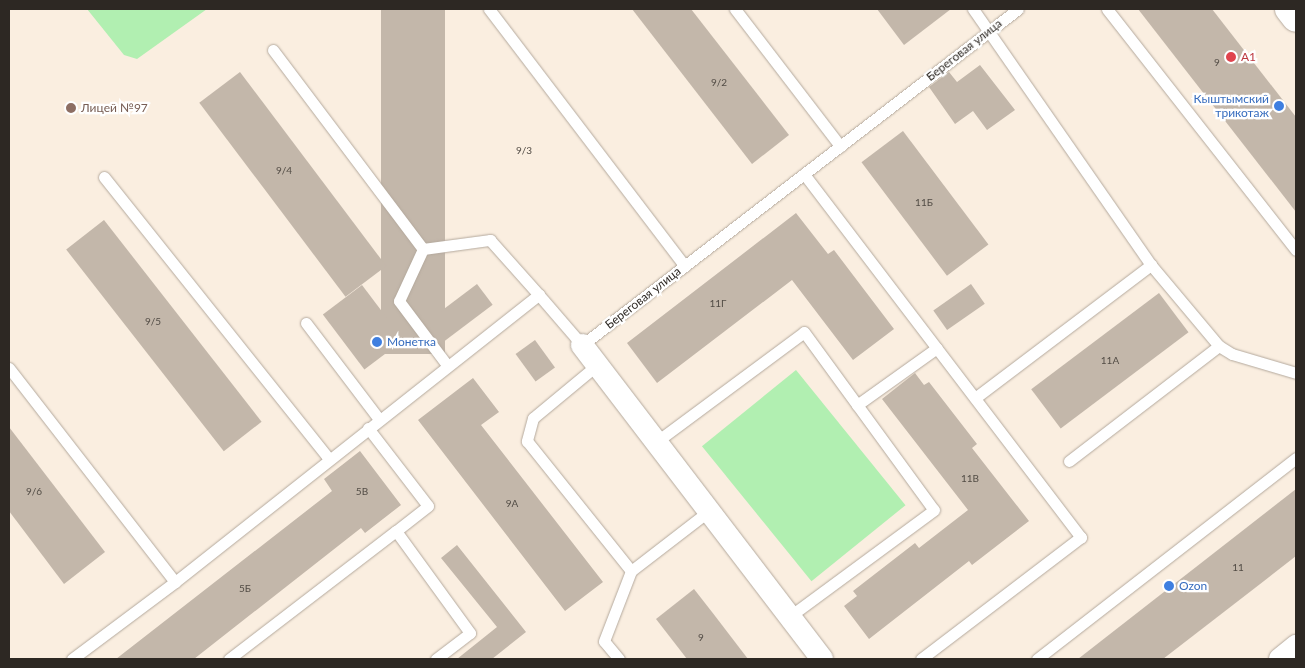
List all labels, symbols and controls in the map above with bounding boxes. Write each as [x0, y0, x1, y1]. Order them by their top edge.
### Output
street label: Береговая улица [923, 16, 1005, 84]
place label: А1 [1241, 50, 1256, 64]
marker: А1 [1225, 51, 1237, 63]
house number: 9 [1214, 57, 1220, 69]
house number: 9/2 [711, 77, 727, 89]
place label: Кыштымский трикотаж [1194, 92, 1269, 120]
marker: Кыштымский трикотаж [1273, 100, 1285, 112]
place label: Лицей №97 [81, 101, 148, 115]
marker: Лицей №97 [65, 102, 77, 114]
house number: 9/3 [516, 145, 532, 157]
house number: 9/4 [276, 165, 292, 177]
house number: 11Б [915, 197, 933, 209]
street label: Береговая улица [602, 264, 684, 332]
house number: 11Г [710, 298, 726, 310]
house number: 9/5 [145, 316, 161, 328]
place label: Монетка [387, 335, 436, 349]
marker: Монетка [371, 336, 383, 348]
house number: 11А [1101, 355, 1119, 367]
house number: 11В [961, 473, 979, 485]
house number: 9/6 [26, 486, 42, 498]
house number: 5В [356, 486, 368, 498]
house number: 9А [506, 498, 518, 510]
house number: 11 [1232, 562, 1244, 574]
place label: Ozon [1179, 579, 1207, 593]
marker: Ozon [1163, 580, 1175, 592]
house number: 5Б [239, 583, 251, 595]
house number: 9 [698, 632, 704, 644]

